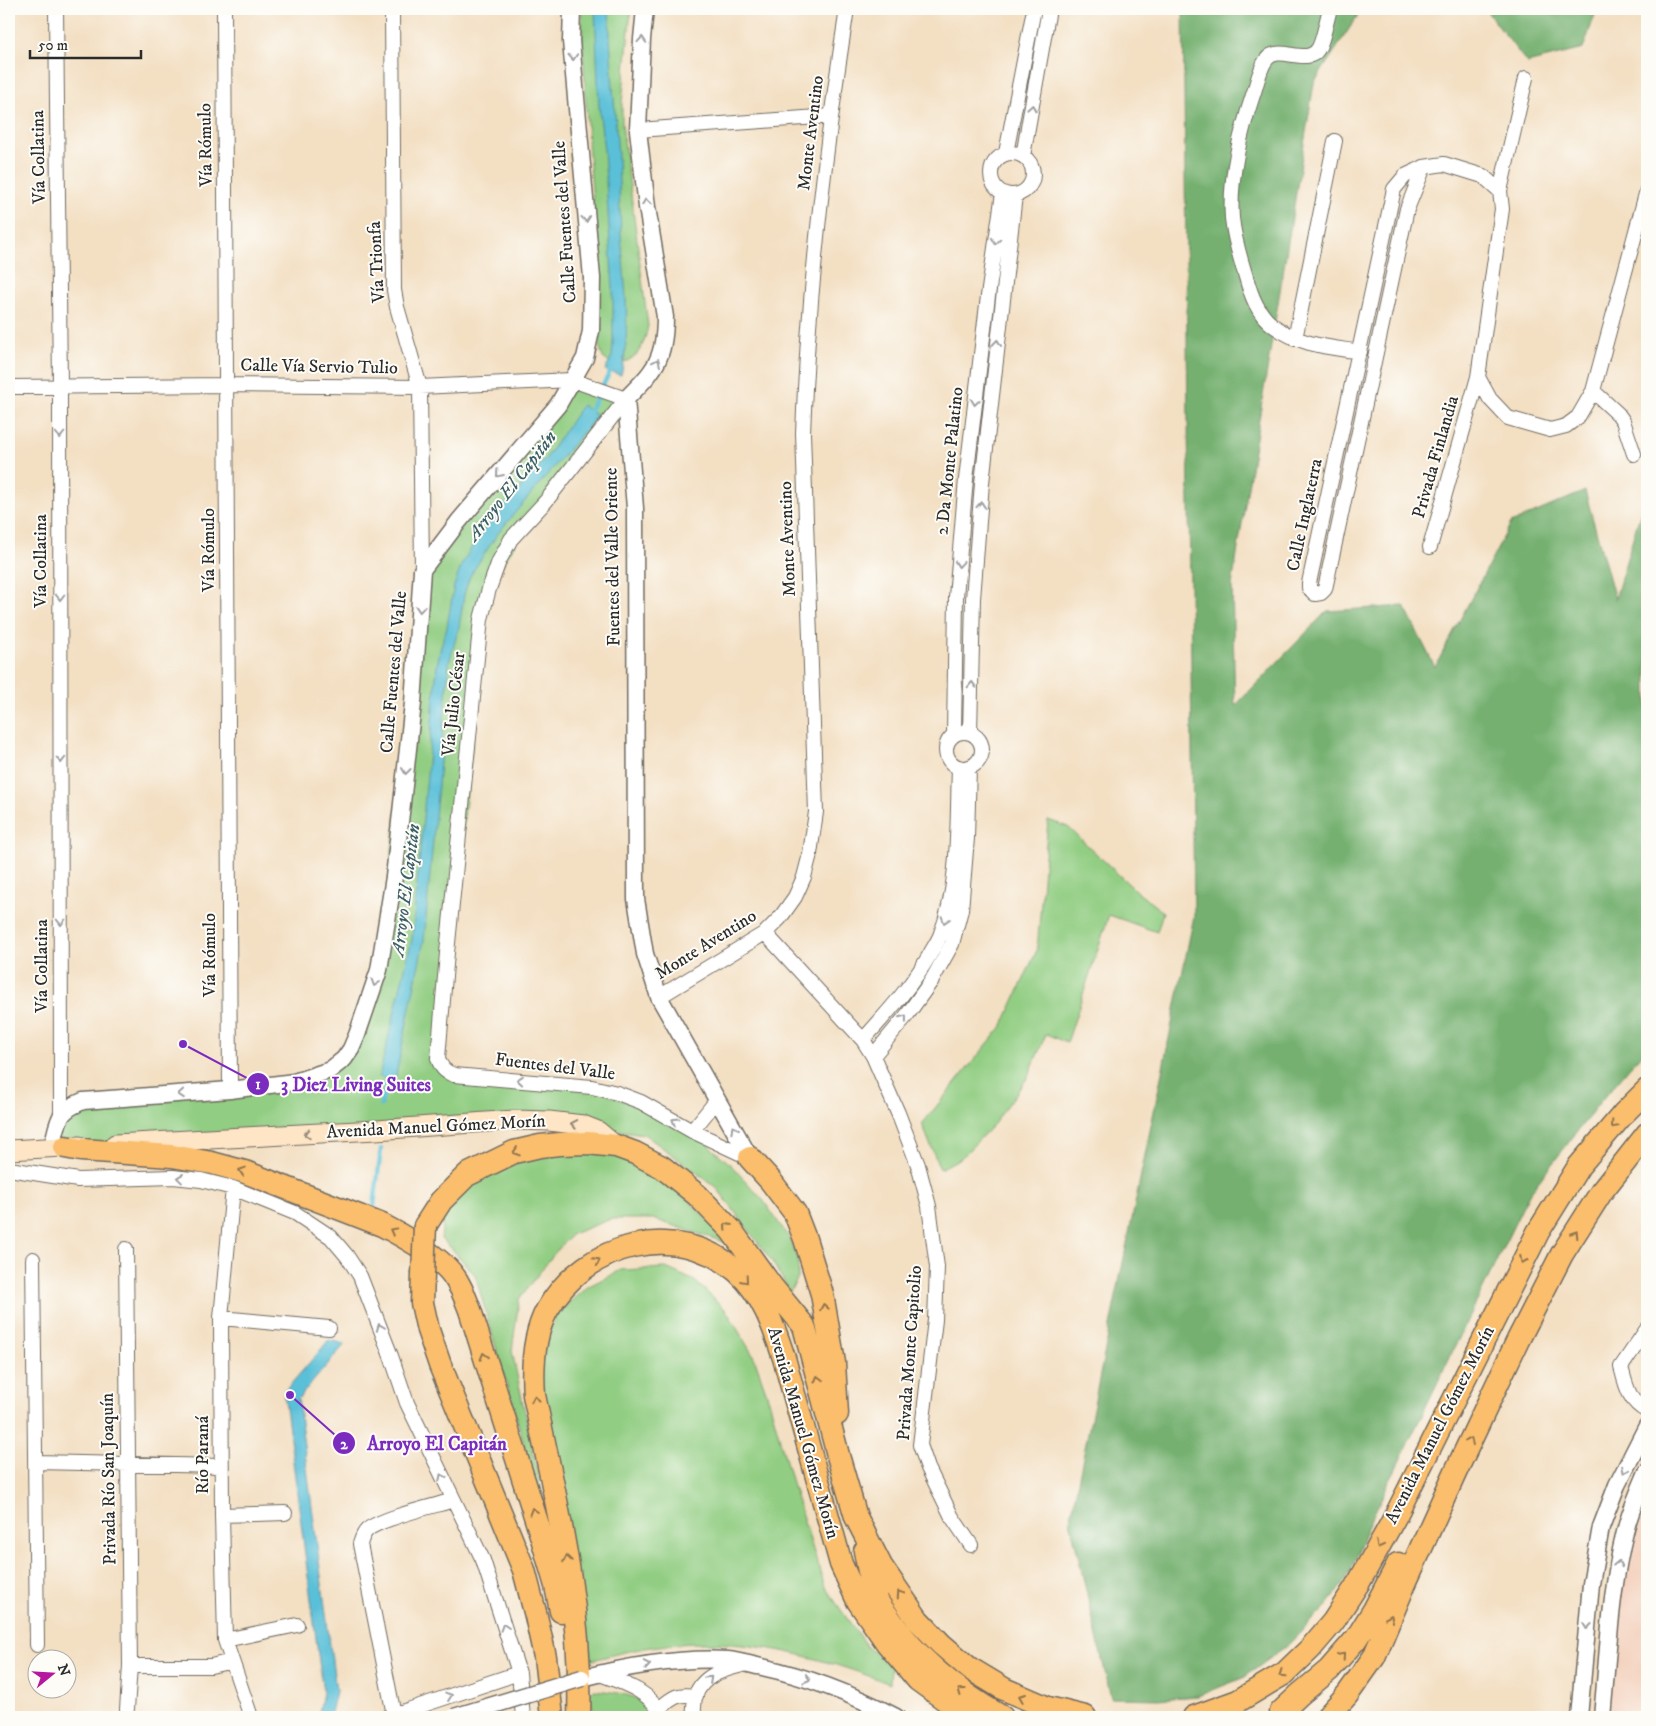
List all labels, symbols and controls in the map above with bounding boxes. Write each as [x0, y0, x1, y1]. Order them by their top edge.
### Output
scale bar [30, 28, 141, 60]
text: 50 m [38, 36, 68, 55]
one-way arrow [637, 36, 648, 44]
one-way arrow [567, 54, 578, 62]
street label: Monte Aventino [793, 74, 829, 192]
street label: Vía Rómulo [194, 103, 218, 188]
one-way arrow [1026, 103, 1036, 112]
street label: Vía Collatina [27, 110, 51, 205]
street label: Calle Fuentes del Valle [548, 140, 582, 304]
one-way arrow [641, 198, 652, 206]
one-way arrow [581, 216, 592, 224]
street label: Vía Trionfa [364, 220, 390, 304]
one-way arrow [991, 237, 1002, 245]
one-way arrow [991, 339, 1002, 347]
street label: Calle Vía Servio Tulio [240, 355, 398, 379]
one-way arrow [651, 358, 662, 367]
street label: 2 Da Monte Palatino [931, 386, 969, 536]
street label: Privada Finlandia [1408, 393, 1464, 521]
one-way arrow [970, 398, 981, 406]
water label: Arroyo El Capitán [461, 426, 563, 548]
one-way arrow [55, 431, 65, 439]
street label: Calle Inglaterra [1282, 456, 1328, 573]
street label: Fuentes del Valle Oriente [600, 467, 626, 647]
one-way arrow [496, 468, 505, 477]
street label: Monte Aventino [775, 481, 801, 597]
one-way arrow [975, 501, 986, 509]
street label: Vía Rómulo [198, 508, 220, 593]
street label: Vía Collatina [30, 514, 52, 609]
one-way arrow [954, 560, 965, 568]
street label: Calle Fuentes del Valle [376, 590, 412, 754]
one-way arrow [55, 594, 65, 601]
one-way arrow [414, 605, 425, 613]
street label: Vía Julio César [437, 650, 470, 758]
one-way arrow [967, 680, 977, 688]
one-way arrow [56, 756, 66, 764]
one-way arrow [401, 767, 412, 775]
water label: Arroyo El Capitán [386, 822, 427, 959]
street label: Monte Aventino [651, 905, 761, 985]
street label: Vía Rómulo [199, 913, 221, 998]
one-way arrow [941, 915, 951, 923]
one-way arrow [56, 918, 66, 926]
street label: Vía Collatina [31, 919, 53, 1014]
one-way arrow [371, 979, 381, 987]
one-way arrow [898, 1015, 907, 1024]
street label: Fuentes del Valle [494, 1049, 616, 1085]
callout: 3 Diez Living Suites [246, 1067, 441, 1101]
text: 3 Diez Living Suites [281, 1074, 432, 1097]
text: 1 [255, 1075, 261, 1094]
one-way arrow [516, 1075, 524, 1086]
one-way arrow [177, 1088, 185, 1099]
street label: Avenida Manuel Gómez Morín [326, 1110, 547, 1144]
one-way arrow [672, 1117, 681, 1127]
one-way arrow [569, 1119, 578, 1129]
one-way arrow [1610, 1120, 1619, 1129]
one-way arrow [730, 1126, 740, 1135]
one-way arrow [303, 1128, 311, 1139]
one-way arrow [512, 1147, 520, 1157]
one-way arrow [238, 1167, 247, 1177]
one-way arrow [176, 1173, 184, 1184]
one-way arrow [724, 1223, 733, 1232]
one-way arrow [389, 1227, 398, 1237]
one-way arrow [1569, 1230, 1578, 1239]
one-way arrow [1519, 1254, 1529, 1263]
one-way arrow [592, 1257, 601, 1267]
street label: Privada Monte Capitolio [893, 1264, 927, 1441]
one-way arrow [739, 1275, 748, 1284]
one-way arrow [820, 1302, 830, 1311]
street label: Avenida Manuel Gómez Morín [1380, 1322, 1500, 1528]
one-way arrow [375, 1323, 386, 1332]
street label: Avenida Manuel Gómez Morín [762, 1325, 844, 1542]
one-way arrow [480, 1353, 490, 1361]
one-way arrow [813, 1375, 823, 1383]
street label: Privada Río San Joaquín [96, 1392, 122, 1565]
one-way arrow [531, 1395, 541, 1404]
street label: Río Paraná [192, 1415, 214, 1494]
callout: Arroyo El Capitán [332, 1426, 517, 1460]
text: Arroyo El Capitán [366, 1433, 508, 1456]
text: 2 [340, 1435, 348, 1454]
one-way arrow [1464, 1437, 1475, 1446]
one-way arrow [1621, 1465, 1631, 1474]
one-way arrow [438, 1473, 449, 1482]
one-way arrow [529, 1508, 539, 1516]
one-way arrow [1375, 1540, 1385, 1549]
one-way arrow [562, 1554, 573, 1562]
one-way arrow [1613, 1560, 1623, 1569]
one-way arrow [897, 1590, 906, 1600]
one-way arrow [1384, 1614, 1394, 1623]
one-way arrow [500, 1623, 510, 1631]
one-way arrow [1582, 1623, 1593, 1631]
north arrow [28, 1648, 78, 1698]
one-way arrow [1336, 1652, 1345, 1661]
one-way arrow [642, 1661, 651, 1671]
text: N [53, 1662, 74, 1679]
one-way arrow [1278, 1668, 1288, 1677]
one-way arrow [802, 1674, 810, 1684]
one-way arrow [703, 1676, 712, 1685]
one-way arrow [957, 1688, 967, 1697]
one-way arrow [445, 1692, 453, 1702]
one-way arrow [1018, 1693, 1027, 1703]

